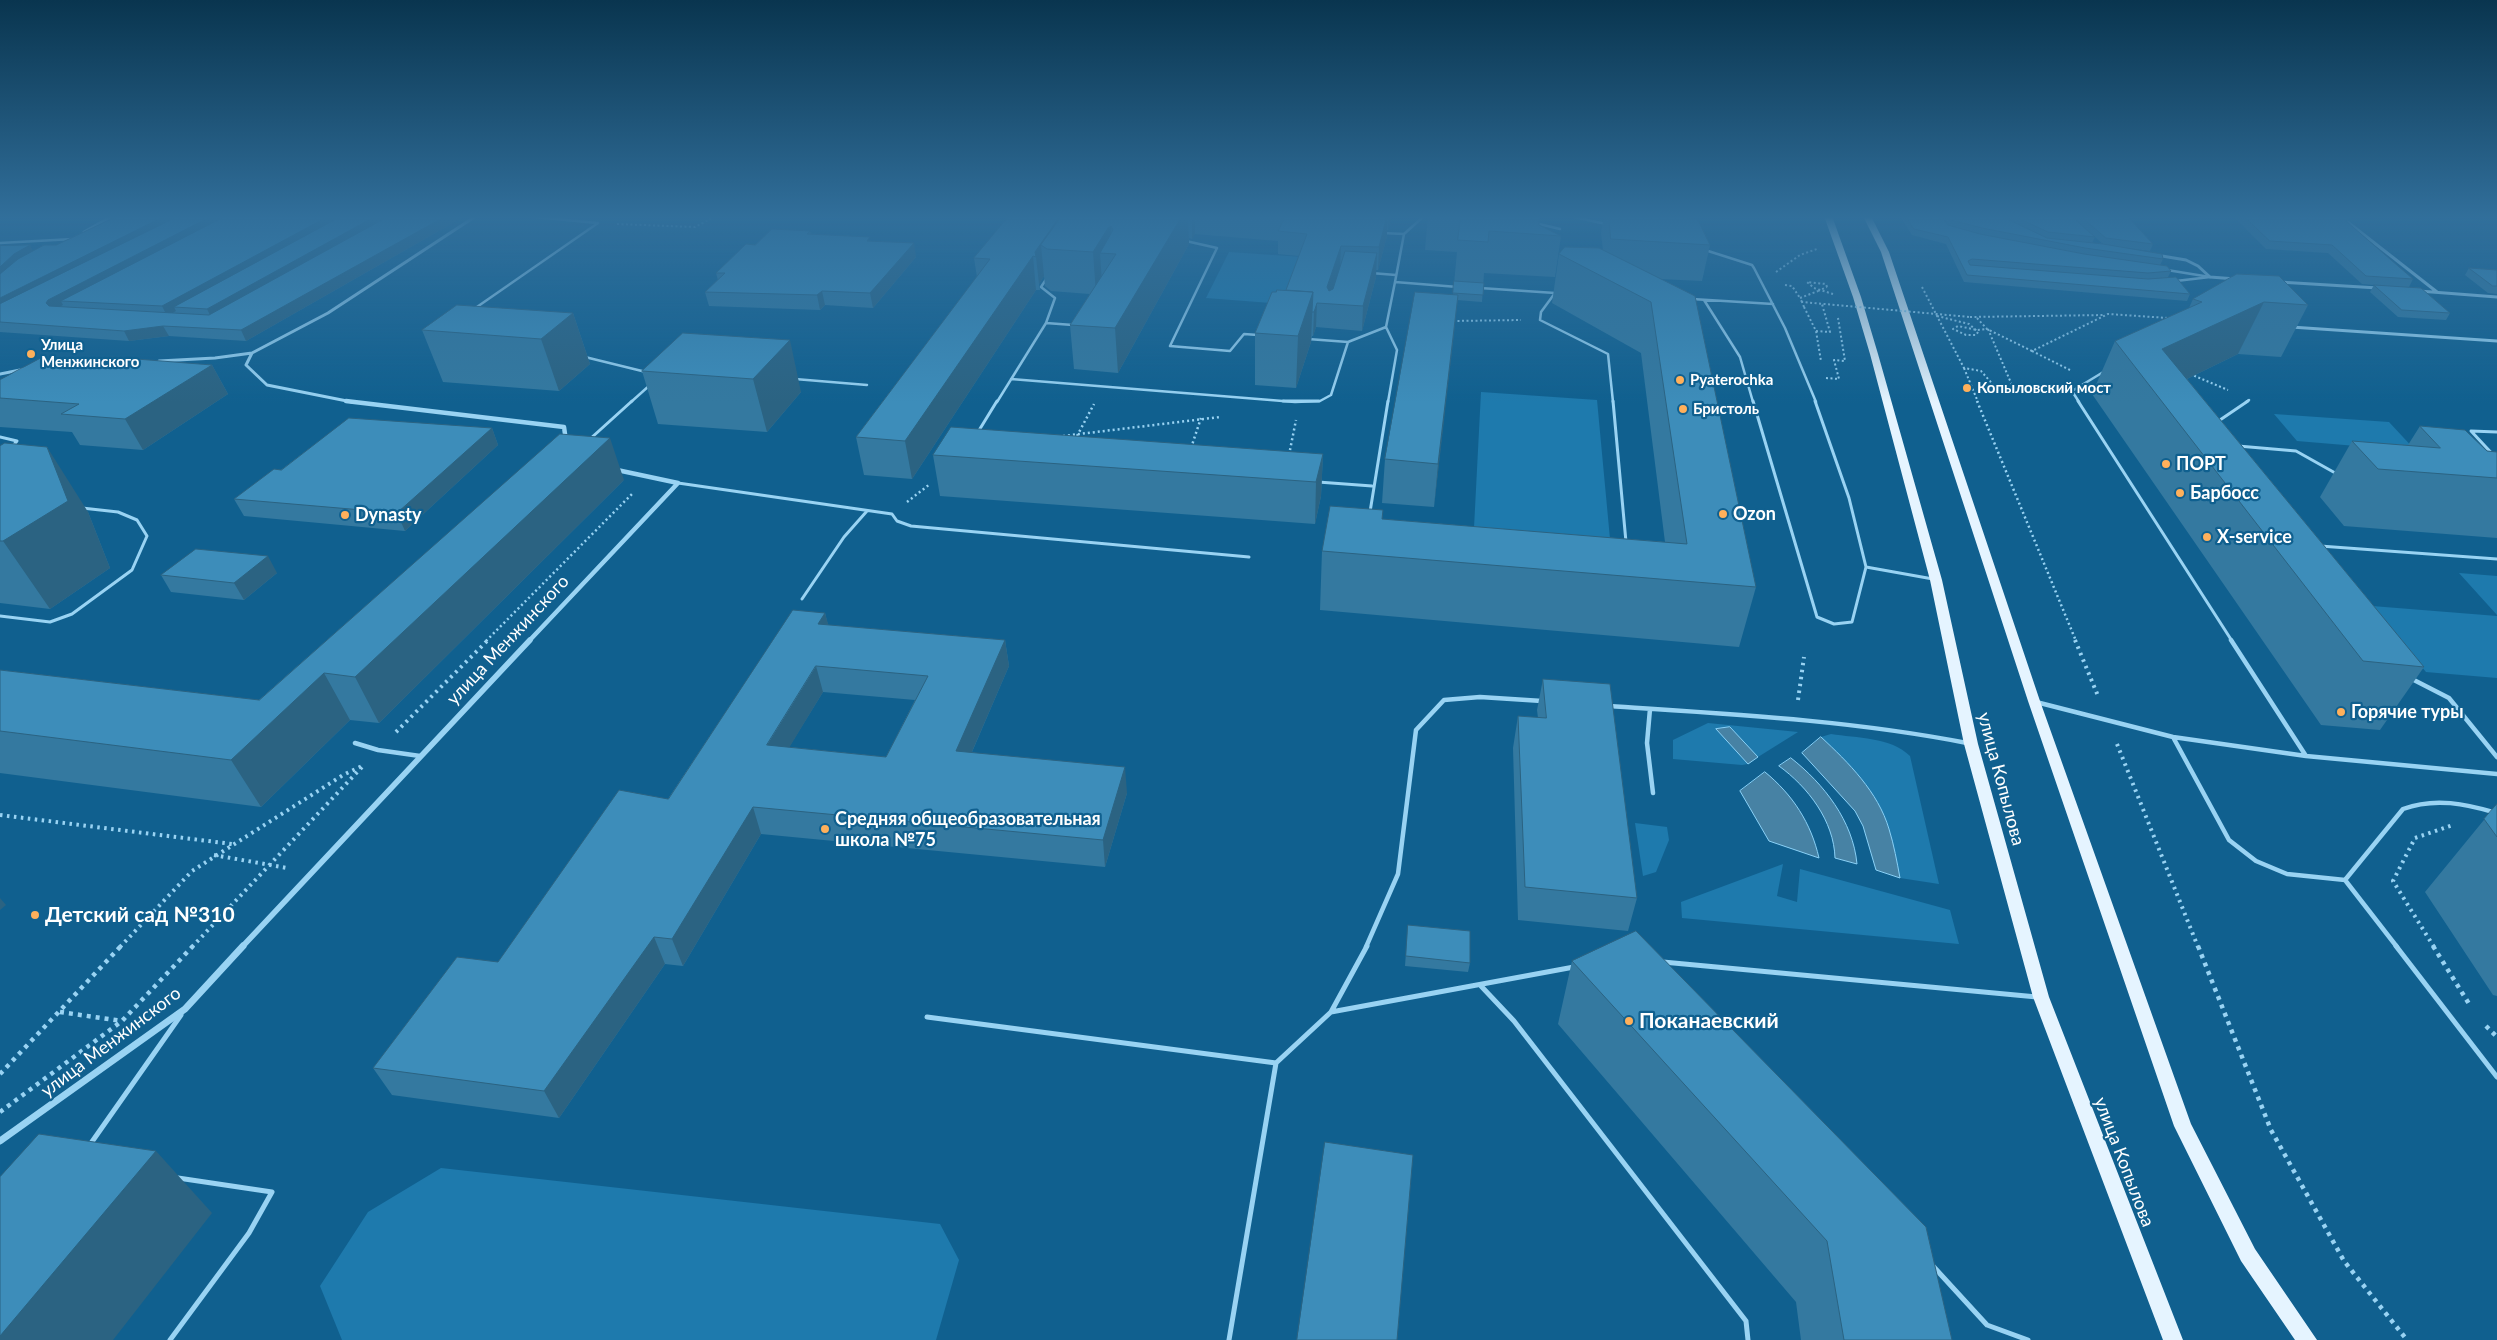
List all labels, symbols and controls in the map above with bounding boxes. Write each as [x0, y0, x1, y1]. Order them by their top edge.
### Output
place label: Улица Менжинского [41, 336, 139, 371]
marker: Улица Менжинского [25, 348, 37, 360]
place label: Pyaterochka [1690, 371, 1773, 389]
marker: Pyaterochka [1674, 374, 1686, 386]
place label: Копыловский мост [1977, 379, 2111, 397]
marker: Копыловский мост [1961, 382, 1973, 394]
place label: Бристоль [1693, 400, 1759, 418]
marker: Бристоль [1677, 403, 1689, 415]
place label: ПОРТ [2176, 453, 2226, 475]
marker: ПОРТ [2160, 458, 2172, 470]
place label: Барбосс [2190, 482, 2259, 504]
marker: Барбосс [2174, 487, 2186, 499]
place label: Ozon [1733, 503, 1776, 525]
place label: Dynasty [355, 504, 421, 526]
marker: Ozon [1717, 508, 1729, 520]
marker: Dynasty [339, 509, 351, 521]
place label: X-service [2217, 526, 2292, 548]
marker: X-service [2201, 531, 2213, 543]
street label: улица Менжинского [442, 571, 574, 709]
place label: Горячие туры [2351, 701, 2464, 723]
marker: Горячие туры [2335, 706, 2347, 718]
street label: улица Копылова [1973, 710, 2029, 848]
place label: Средняя общеобразовательная школа №75 [835, 808, 1101, 851]
marker: Средняя общеобразовательная школа №75 [819, 823, 831, 835]
place label: Детский сад №310 [45, 902, 235, 928]
marker: Детский сад №310 [29, 909, 41, 921]
street label: улица Менжинского [37, 982, 185, 1102]
place label: Поканаевский [1639, 1008, 1779, 1034]
marker: Поканаевский [1623, 1015, 1635, 1027]
street label: улица Копылова [2089, 1094, 2159, 1230]

